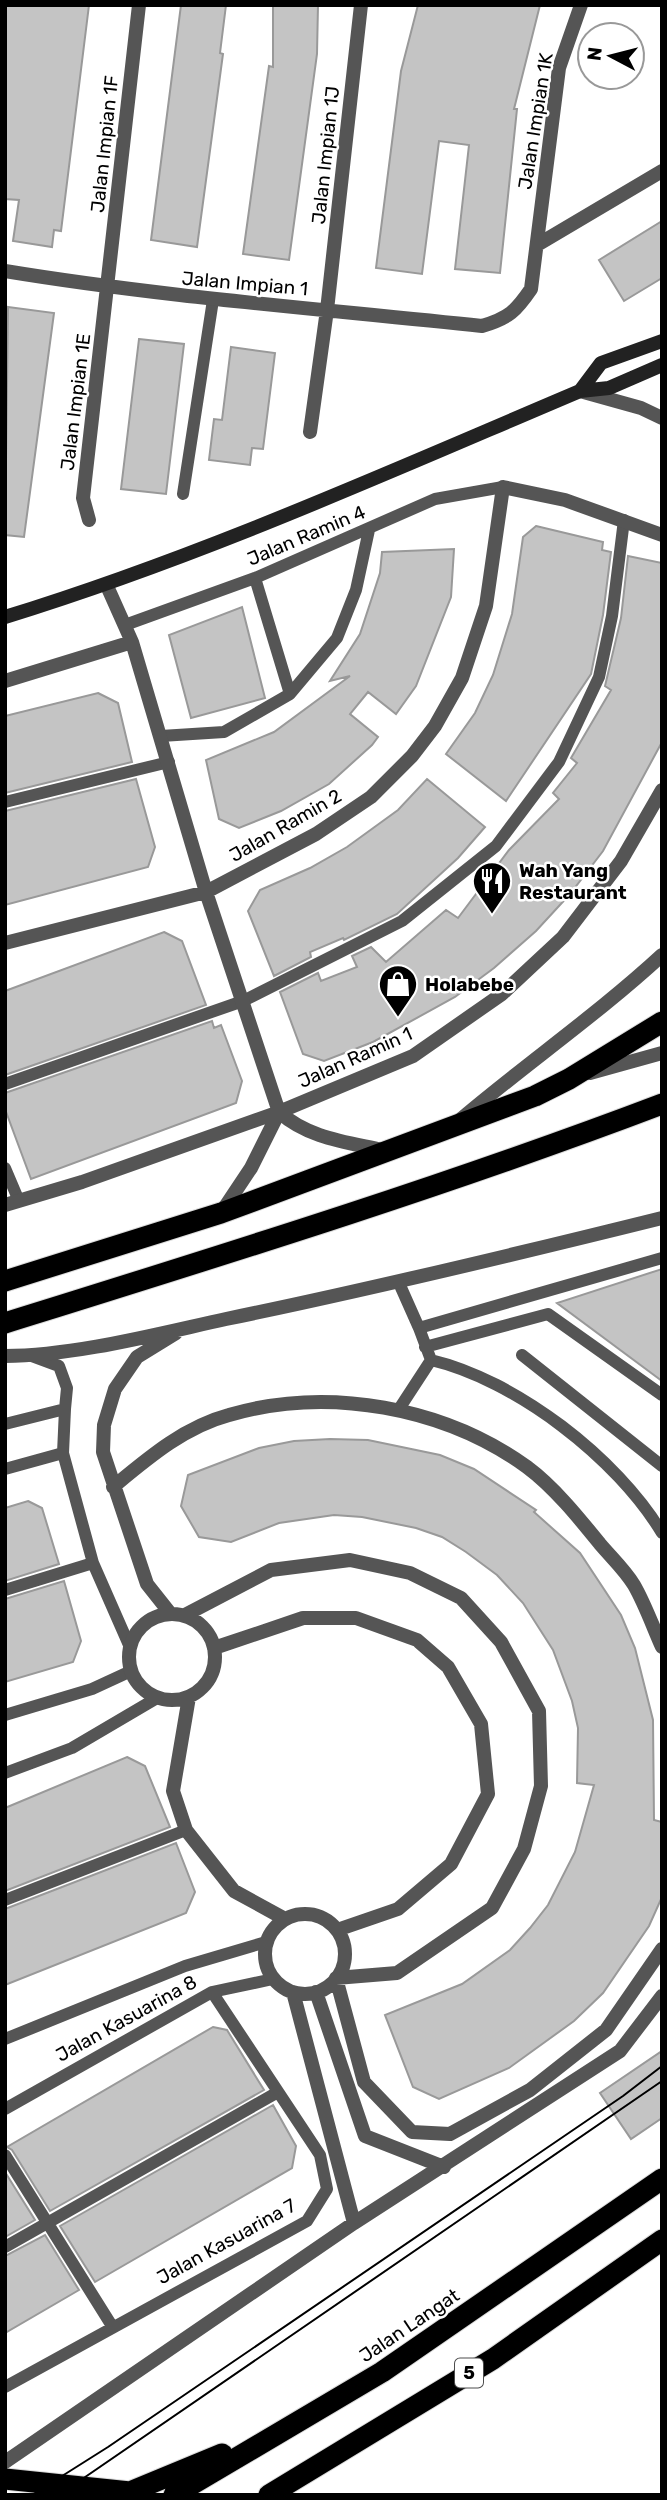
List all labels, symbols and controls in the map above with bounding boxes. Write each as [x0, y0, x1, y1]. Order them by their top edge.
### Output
north arrow [576, 21, 646, 91]
text: N [582, 46, 607, 62]
street label: Jalan Impian 1K [513, 51, 558, 191]
street label: Jalan Impian 1F [86, 74, 123, 214]
street label: Jalan Impian 1J [307, 85, 344, 225]
street label: Jalan Impian 1 [181, 267, 309, 300]
street label: Jalan Impian 1E [56, 332, 95, 472]
street label: Jalan Ramin 4 [244, 500, 369, 571]
street label: Jalan Ramin 2 [225, 784, 345, 867]
place label: Wah Yang Restaurant [519, 859, 627, 904]
restaurant icon: Wah Yang Restaurant [471, 860, 513, 915]
shop icon: Holabebe [377, 963, 419, 1018]
place label: Holabebe [425, 973, 514, 996]
street label: Jalan Ramin 1 [295, 1022, 416, 1093]
street label: Jalan Kasuarina 8 [52, 1970, 201, 2067]
street label: Jalan Kasuarina 7 [153, 2194, 300, 2289]
street label: Jalan Langat [355, 2283, 464, 2367]
road number: 5 [455, 2358, 483, 2388]

